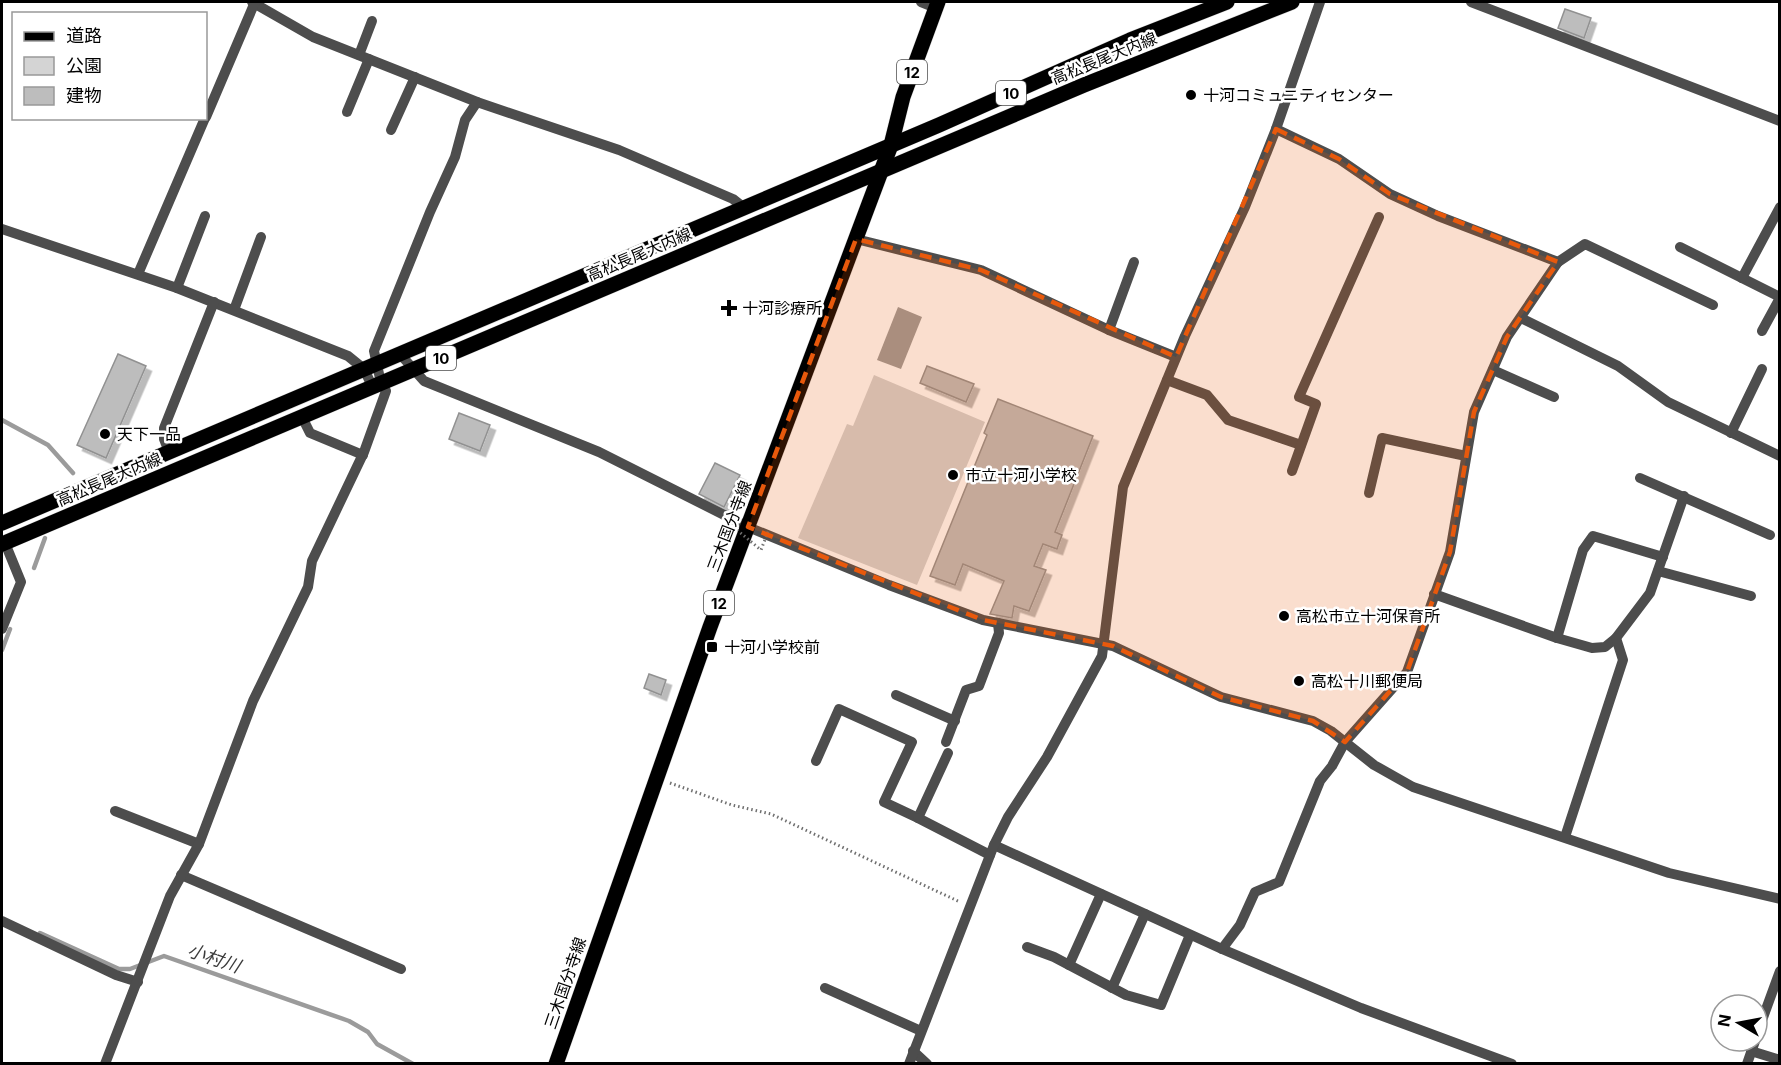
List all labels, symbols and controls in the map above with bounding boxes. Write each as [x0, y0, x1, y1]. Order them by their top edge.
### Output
legend [12, 12, 207, 120]
text: 道路 [66, 25, 102, 46]
street label: 高松長尾大内線 [1048, 28, 1160, 88]
text: 公園 [66, 55, 102, 76]
road number: 12 [897, 60, 927, 84]
road number: 10 [996, 81, 1026, 105]
text: 建物 [66, 85, 102, 106]
place label: 十河コミュニティセンター [1203, 85, 1394, 105]
marker: 十河コミュニティセンター [1184, 88, 1198, 102]
street label: 高松長尾大内線 [584, 223, 694, 285]
place label: 十河診療所 [742, 298, 822, 318]
marker: 十河診療所 [720, 299, 738, 317]
road number: 10 [426, 346, 456, 370]
place label: 天下一品 [117, 424, 181, 444]
marker: 天下一品 [98, 427, 112, 441]
street label: 高松長尾大内線 [54, 448, 164, 510]
place label: 市立十河小学校 [965, 465, 1077, 485]
marker: 市立十河小学校 [946, 468, 960, 482]
street label: 三木国分寺線 [702, 478, 756, 574]
road number: 12 [704, 591, 734, 615]
place label: 高松市立十河保育所 [1296, 606, 1440, 626]
marker: 高松市立十河保育所 [1277, 609, 1291, 623]
place label: 十河小学校前 [724, 637, 820, 657]
marker: 十河小学校前 [705, 640, 719, 654]
place label: 高松十川郵便局 [1311, 671, 1423, 691]
marker: 高松十川郵便局 [1292, 674, 1306, 688]
street label: 三木国分寺線 [540, 934, 590, 1032]
water label: 小村川 [185, 939, 245, 977]
north arrow [1709, 993, 1769, 1053]
text: N [1713, 1013, 1735, 1028]

